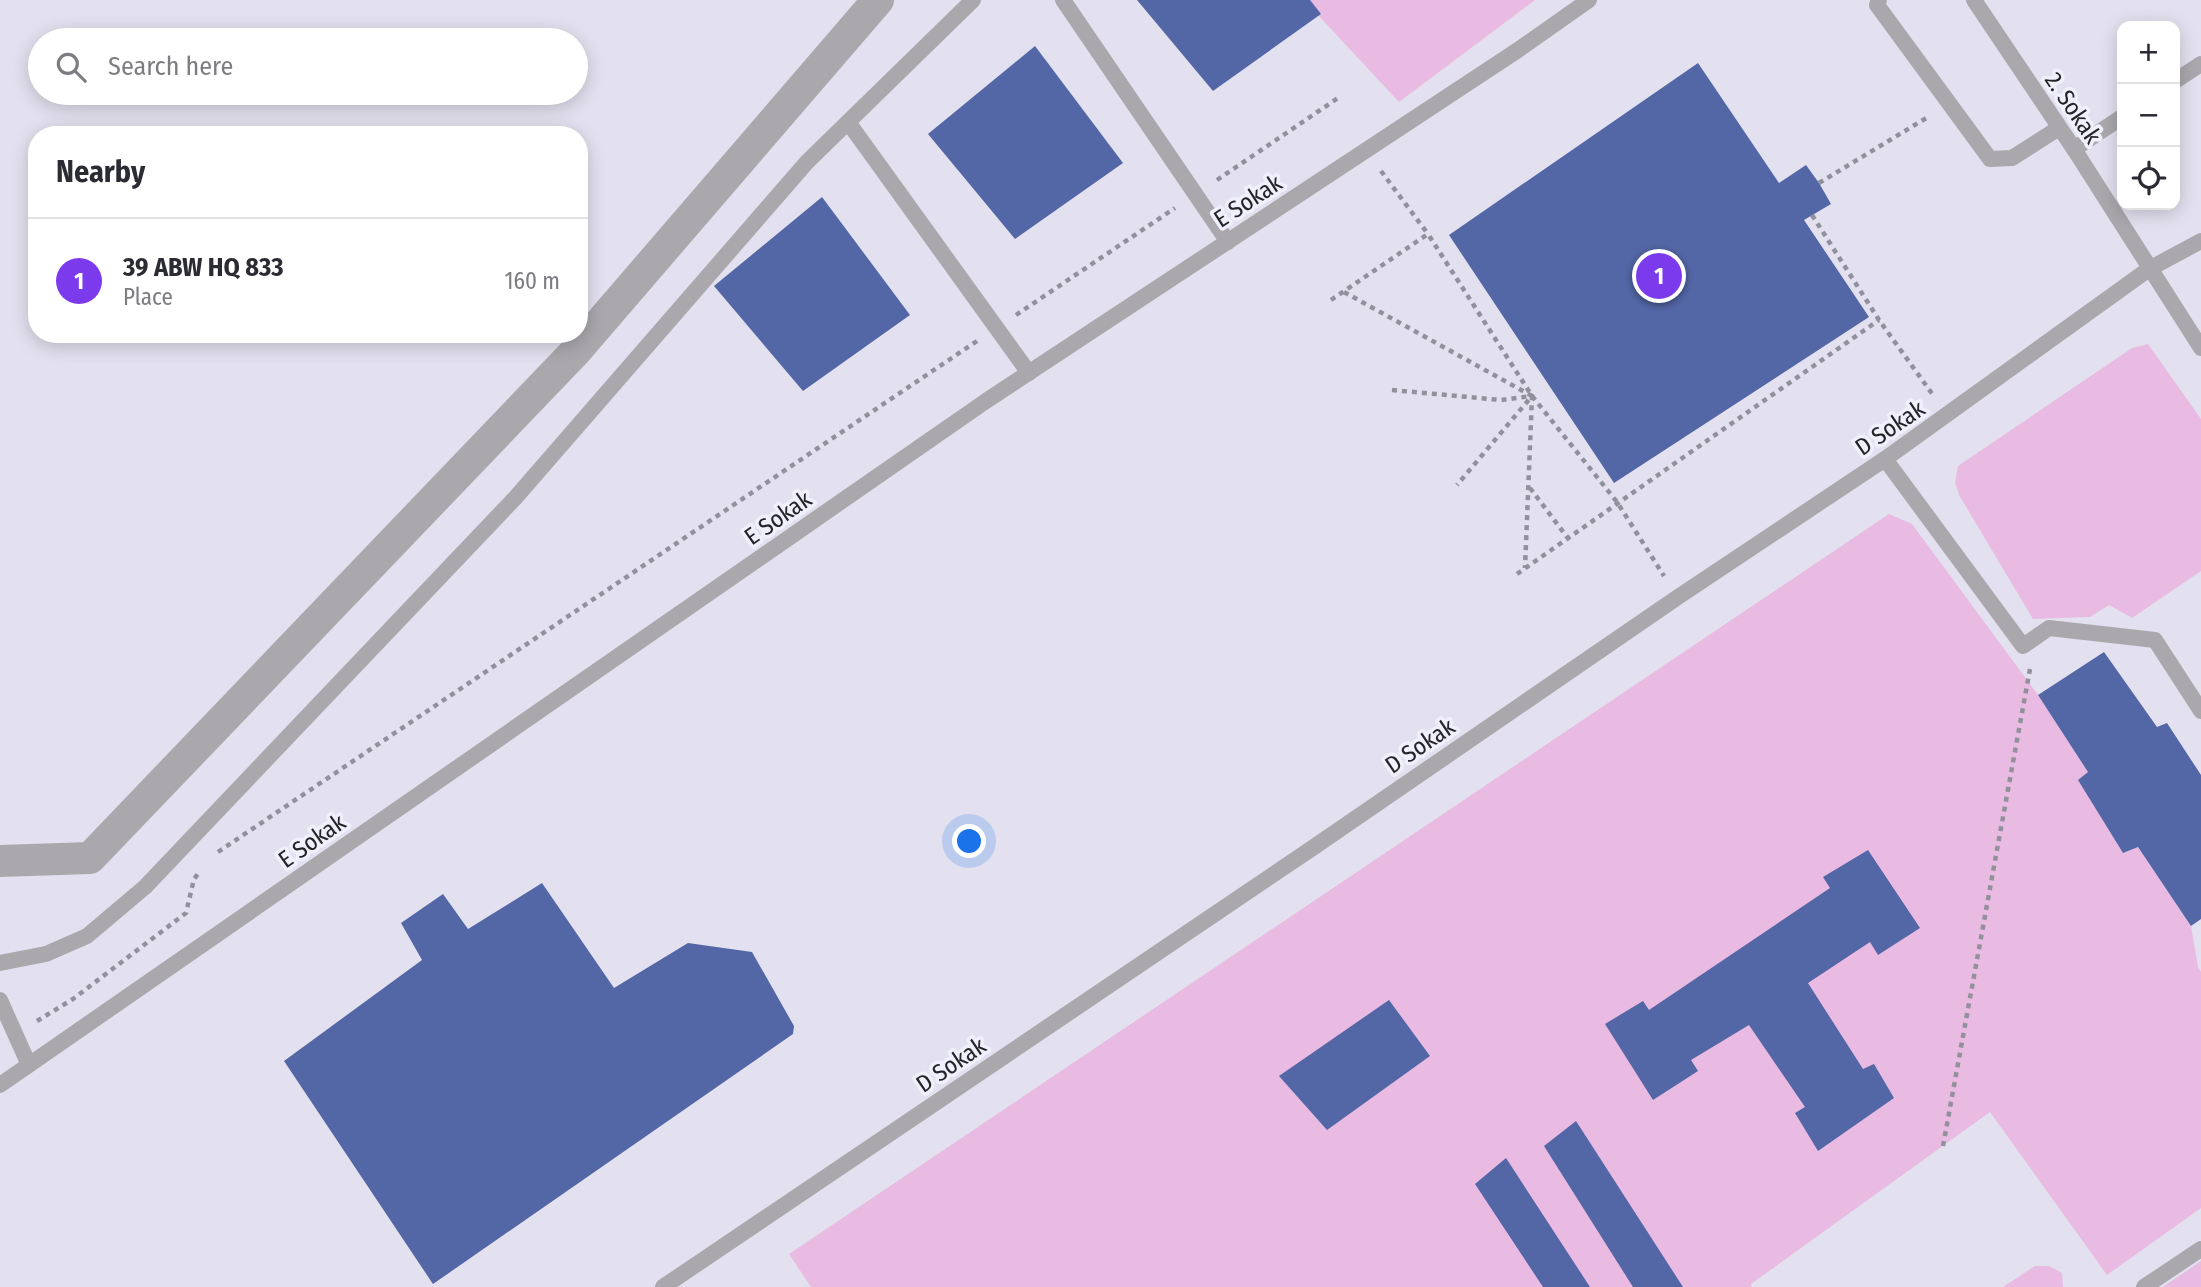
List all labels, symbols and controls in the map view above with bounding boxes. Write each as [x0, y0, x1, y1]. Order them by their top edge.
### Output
map controls [2117, 21, 2180, 210]
button: + [2117, 21, 2180, 84]
search box [28, 28, 588, 105]
icon: search [52, 48, 90, 86]
text: Search here [108, 51, 233, 82]
street label: 2. Sokak [2039, 67, 2107, 150]
button: − [2117, 84, 2180, 147]
button: locate [2117, 147, 2180, 210]
text: Nearby [56, 154, 145, 190]
street label: E Sokak [1209, 168, 1288, 233]
pin: 1 [1636, 250, 1682, 302]
text: 39 ABW HQ 833 [123, 252, 284, 283]
text: 1 [74, 267, 84, 295]
text: 160 m [505, 267, 560, 295]
text: Place [123, 283, 173, 311]
street label: D Sokak [1850, 394, 1931, 461]
street label: E Sokak [739, 485, 817, 551]
street label: D Sokak [1380, 712, 1461, 779]
street label: E Sokak [273, 808, 351, 874]
your location [952, 824, 986, 858]
street label: D Sokak [911, 1031, 992, 1098]

